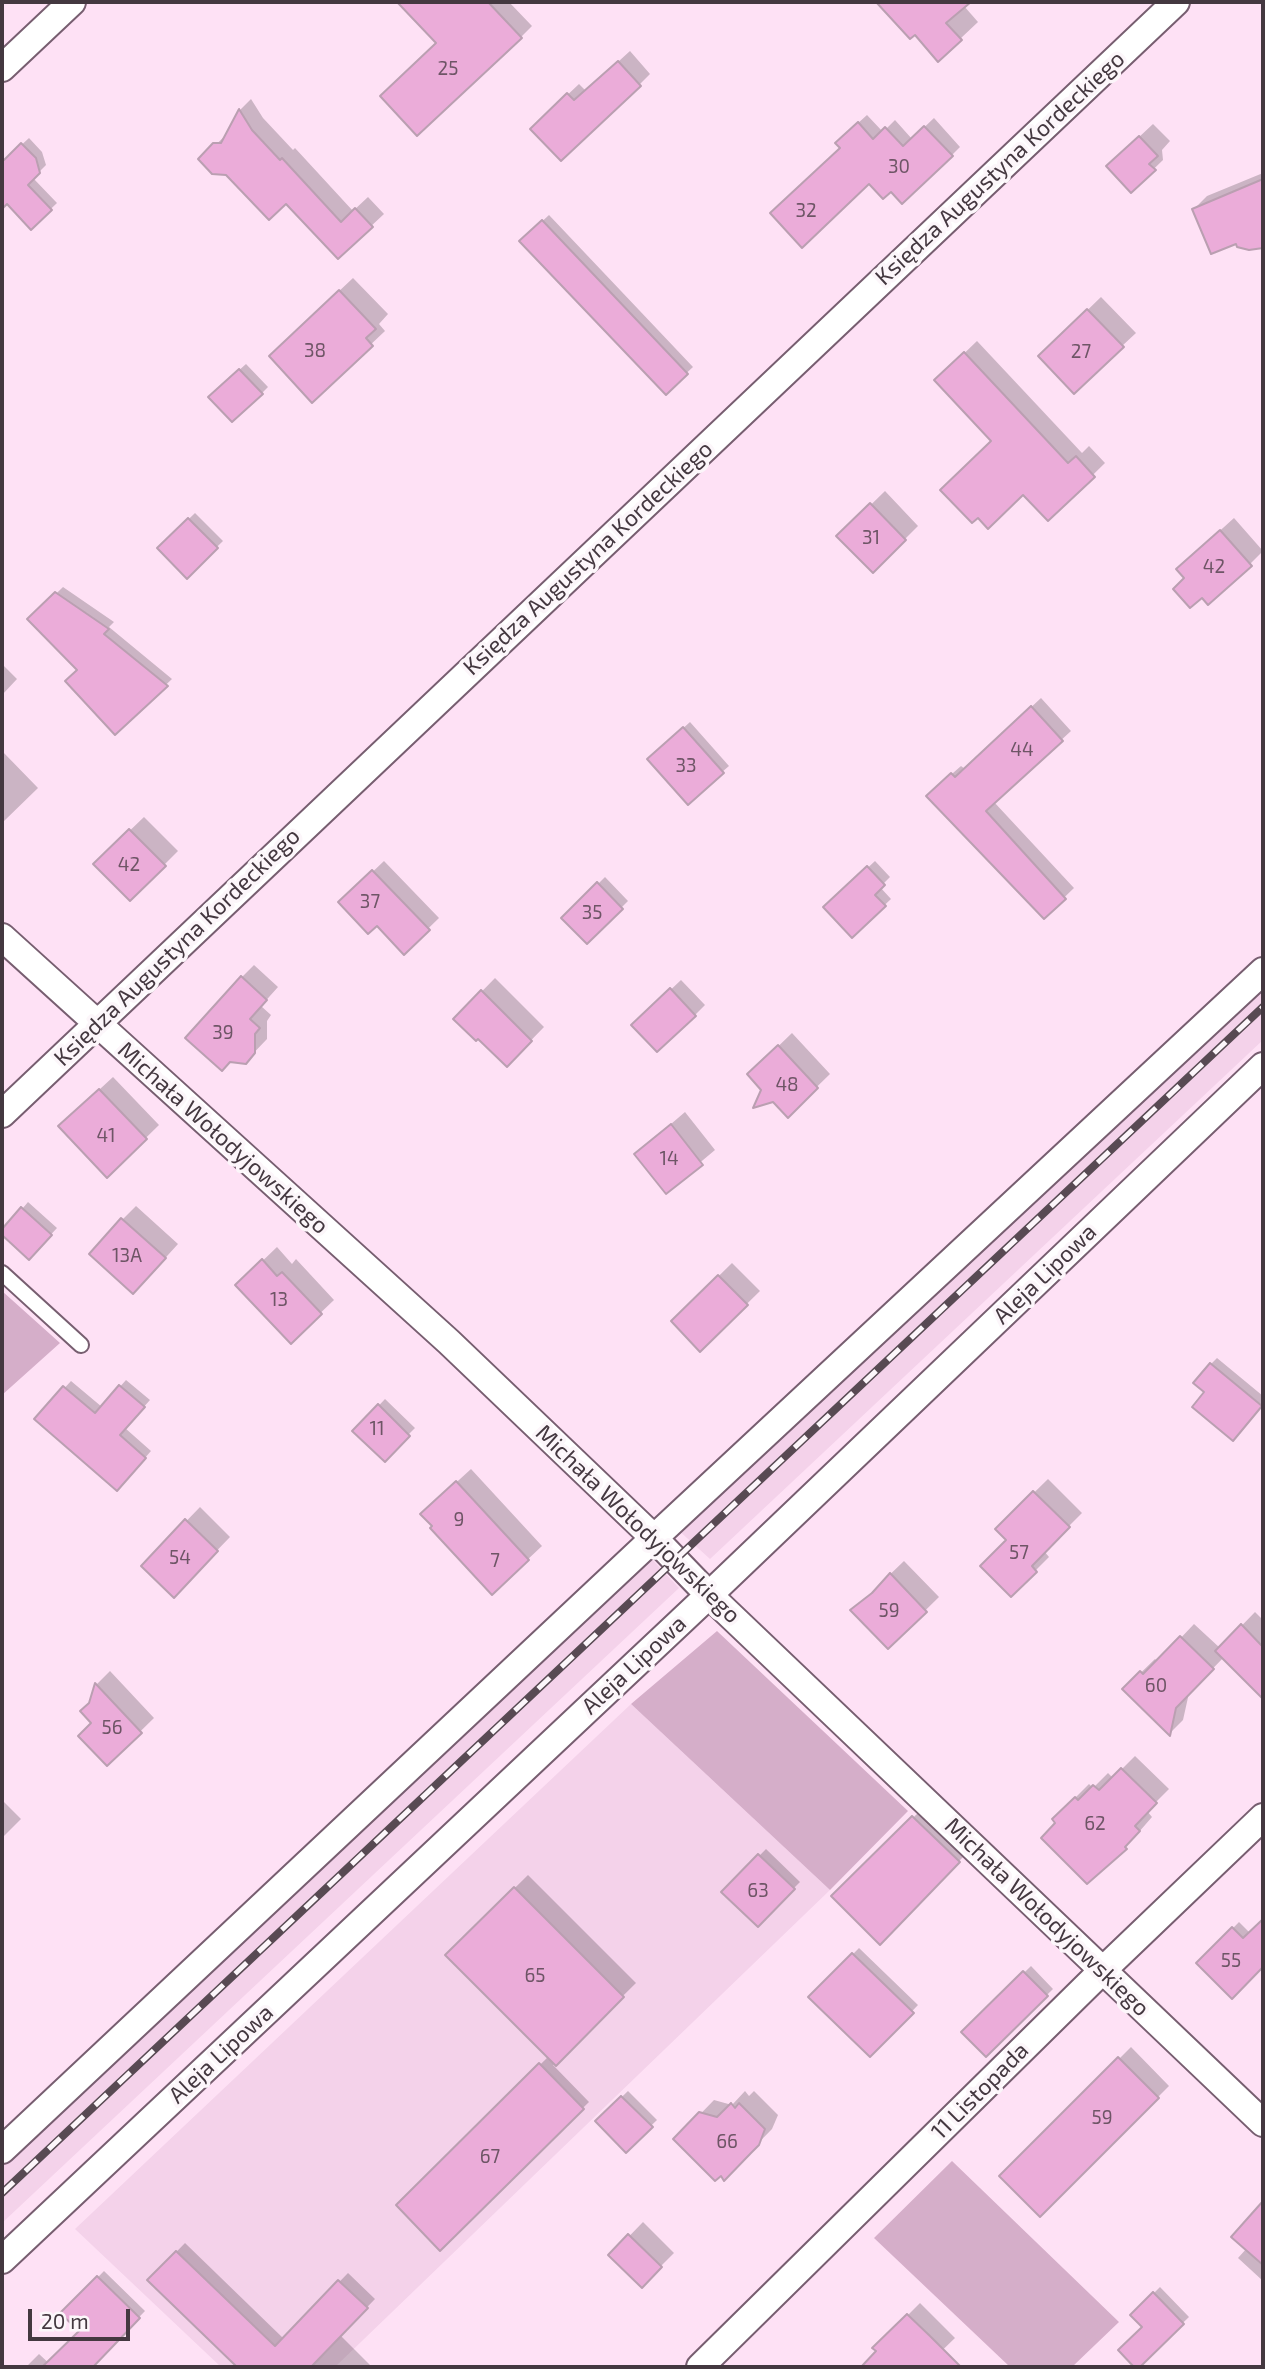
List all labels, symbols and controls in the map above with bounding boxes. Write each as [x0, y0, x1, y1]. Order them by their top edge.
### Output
street label: Księdza Augustyna Kordeckiego [870, 45, 1130, 291]
house number: 25 [438, 58, 458, 80]
house number: 30 [888, 156, 910, 178]
house number: 32 [795, 200, 817, 222]
house number: 38 [304, 340, 326, 362]
house number: 27 [1071, 341, 1091, 363]
street label: Księdza Augustyna Kordeckiego [458, 435, 718, 681]
house number: 31 [862, 527, 880, 549]
house number: 42 [1203, 556, 1225, 578]
house number: 44 [1010, 739, 1034, 761]
house number: 33 [675, 755, 697, 777]
street label: Księdza Augustyna Kordeckiego [48, 822, 306, 1072]
house number: 42 [118, 854, 140, 876]
house number: 37 [360, 891, 380, 913]
house number: 35 [582, 902, 602, 924]
house number: 39 [212, 1022, 234, 1044]
street label: Michała Wołodyjowskiego [112, 1036, 334, 1240]
house number: 48 [775, 1074, 799, 1096]
house number: 41 [96, 1125, 116, 1147]
house number: 14 [659, 1148, 679, 1170]
street label: Aleja Lipowa [988, 1218, 1102, 1330]
house number: 13A [112, 1245, 142, 1267]
house number: 13 [270, 1289, 288, 1311]
house number: 11 [369, 1418, 385, 1440]
street label: Michała Wołodyjowskiego [530, 1419, 746, 1629]
house number: 9 [454, 1509, 464, 1531]
house number: 57 [1009, 1542, 1029, 1564]
house number: 54 [169, 1547, 191, 1569]
house number: 7 [490, 1550, 500, 1572]
house number: 59 [878, 1600, 900, 1622]
street label: Aleja Lipowa [576, 1610, 692, 1720]
house number: 60 [1145, 1675, 1167, 1697]
house number: 56 [101, 1717, 123, 1739]
street label: Michała Wołodyjowskiego [939, 1812, 1155, 2022]
house number: 62 [1084, 1813, 1106, 1835]
house number: 63 [747, 1880, 769, 1902]
house number: 55 [1221, 1950, 1241, 1972]
house number: 65 [524, 1965, 546, 1987]
street label: Aleja Lipowa [163, 1999, 279, 2109]
street label: 11 Listopada [926, 2037, 1034, 2145]
house number: 59 [1091, 2107, 1113, 2129]
house number: 66 [716, 2131, 738, 2153]
house number: 67 [480, 2146, 500, 2168]
scale bar [32, 2296, 133, 2340]
text: 20 m [41, 2308, 89, 2333]

